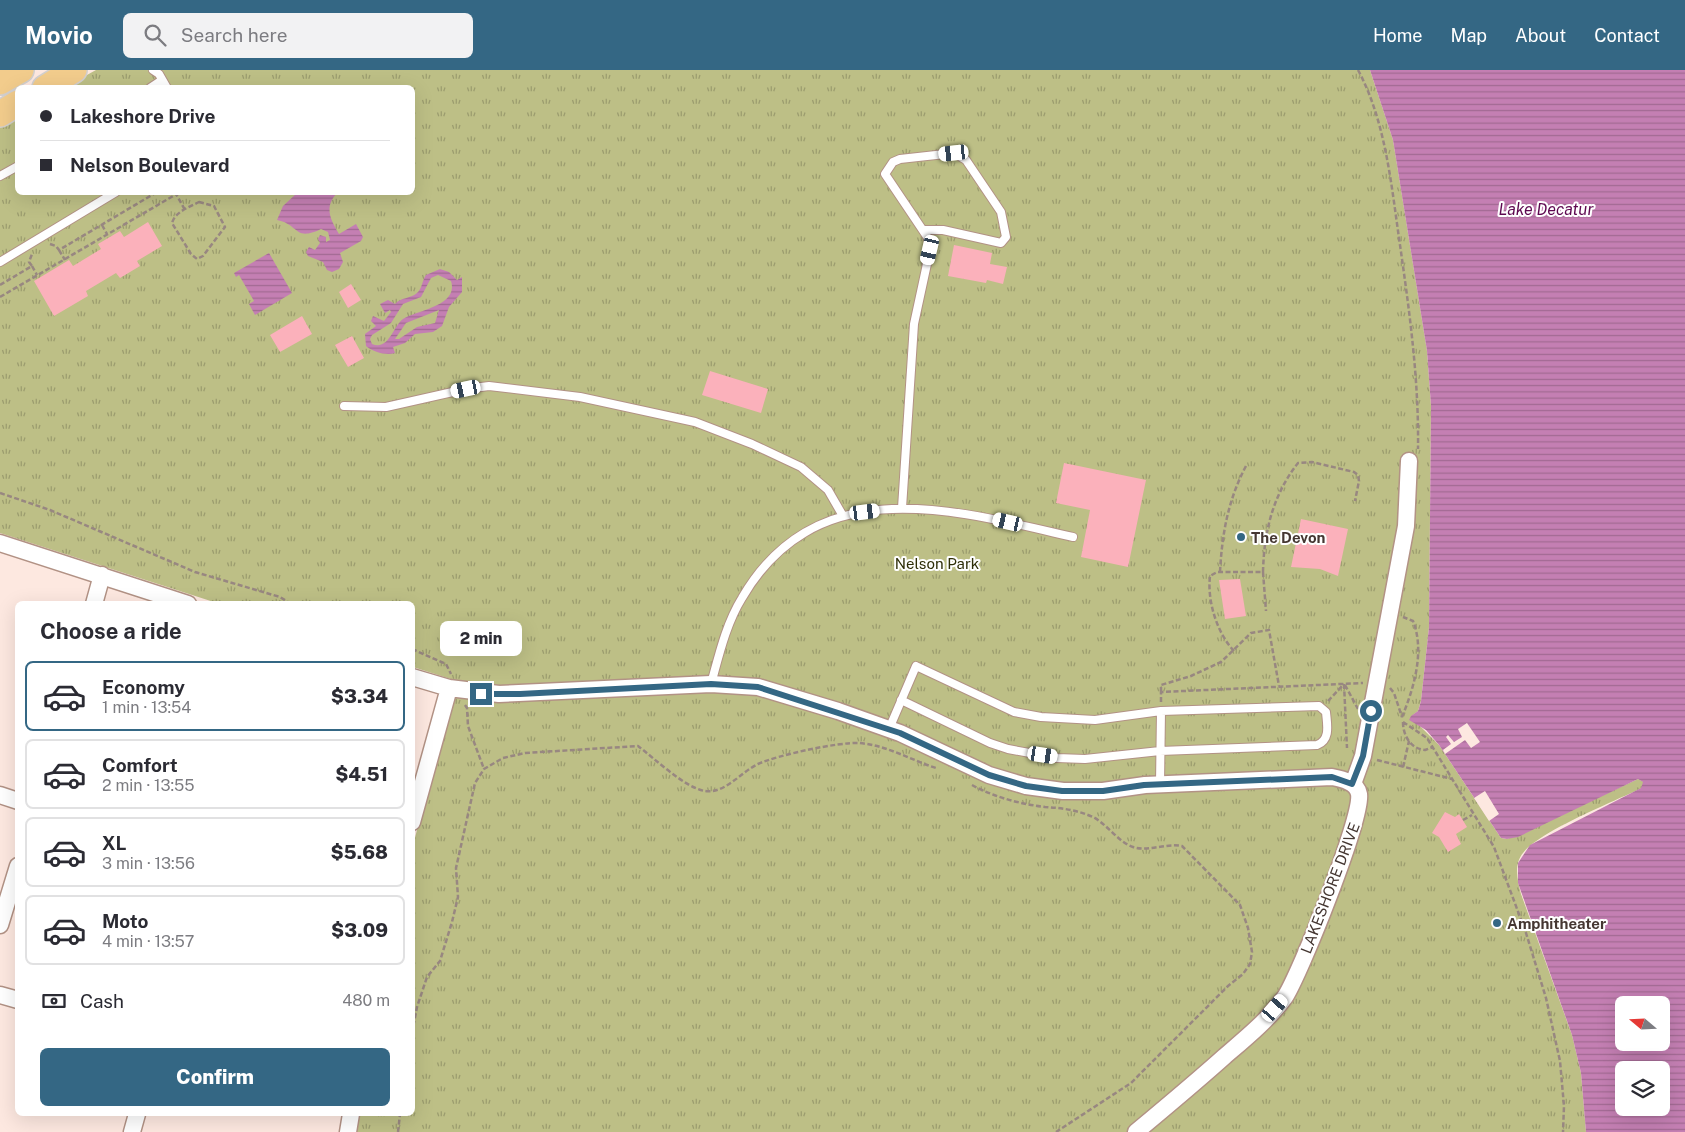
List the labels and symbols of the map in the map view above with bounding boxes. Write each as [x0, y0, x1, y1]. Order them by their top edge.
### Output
car [938, 144, 969, 162]
water label: Lake Decatur [1499, 200, 1594, 219]
car [919, 234, 940, 266]
car [449, 379, 482, 399]
car [849, 503, 880, 521]
car [991, 511, 1024, 533]
place label: The Devon [1251, 529, 1326, 546]
marker: The Devon [1235, 531, 1247, 543]
park label: Nelson Park [895, 555, 979, 572]
callout: 2 min [440, 622, 522, 656]
route end [470, 683, 492, 705]
route start [1360, 700, 1382, 722]
car [1027, 745, 1058, 765]
street label: LAKESHORE DRIVE [1297, 820, 1363, 956]
place label: Amphitheater [1507, 915, 1606, 932]
marker: Amphitheater [1491, 917, 1503, 929]
car [1259, 992, 1290, 1024]
north arrow [1615, 996, 1670, 1051]

